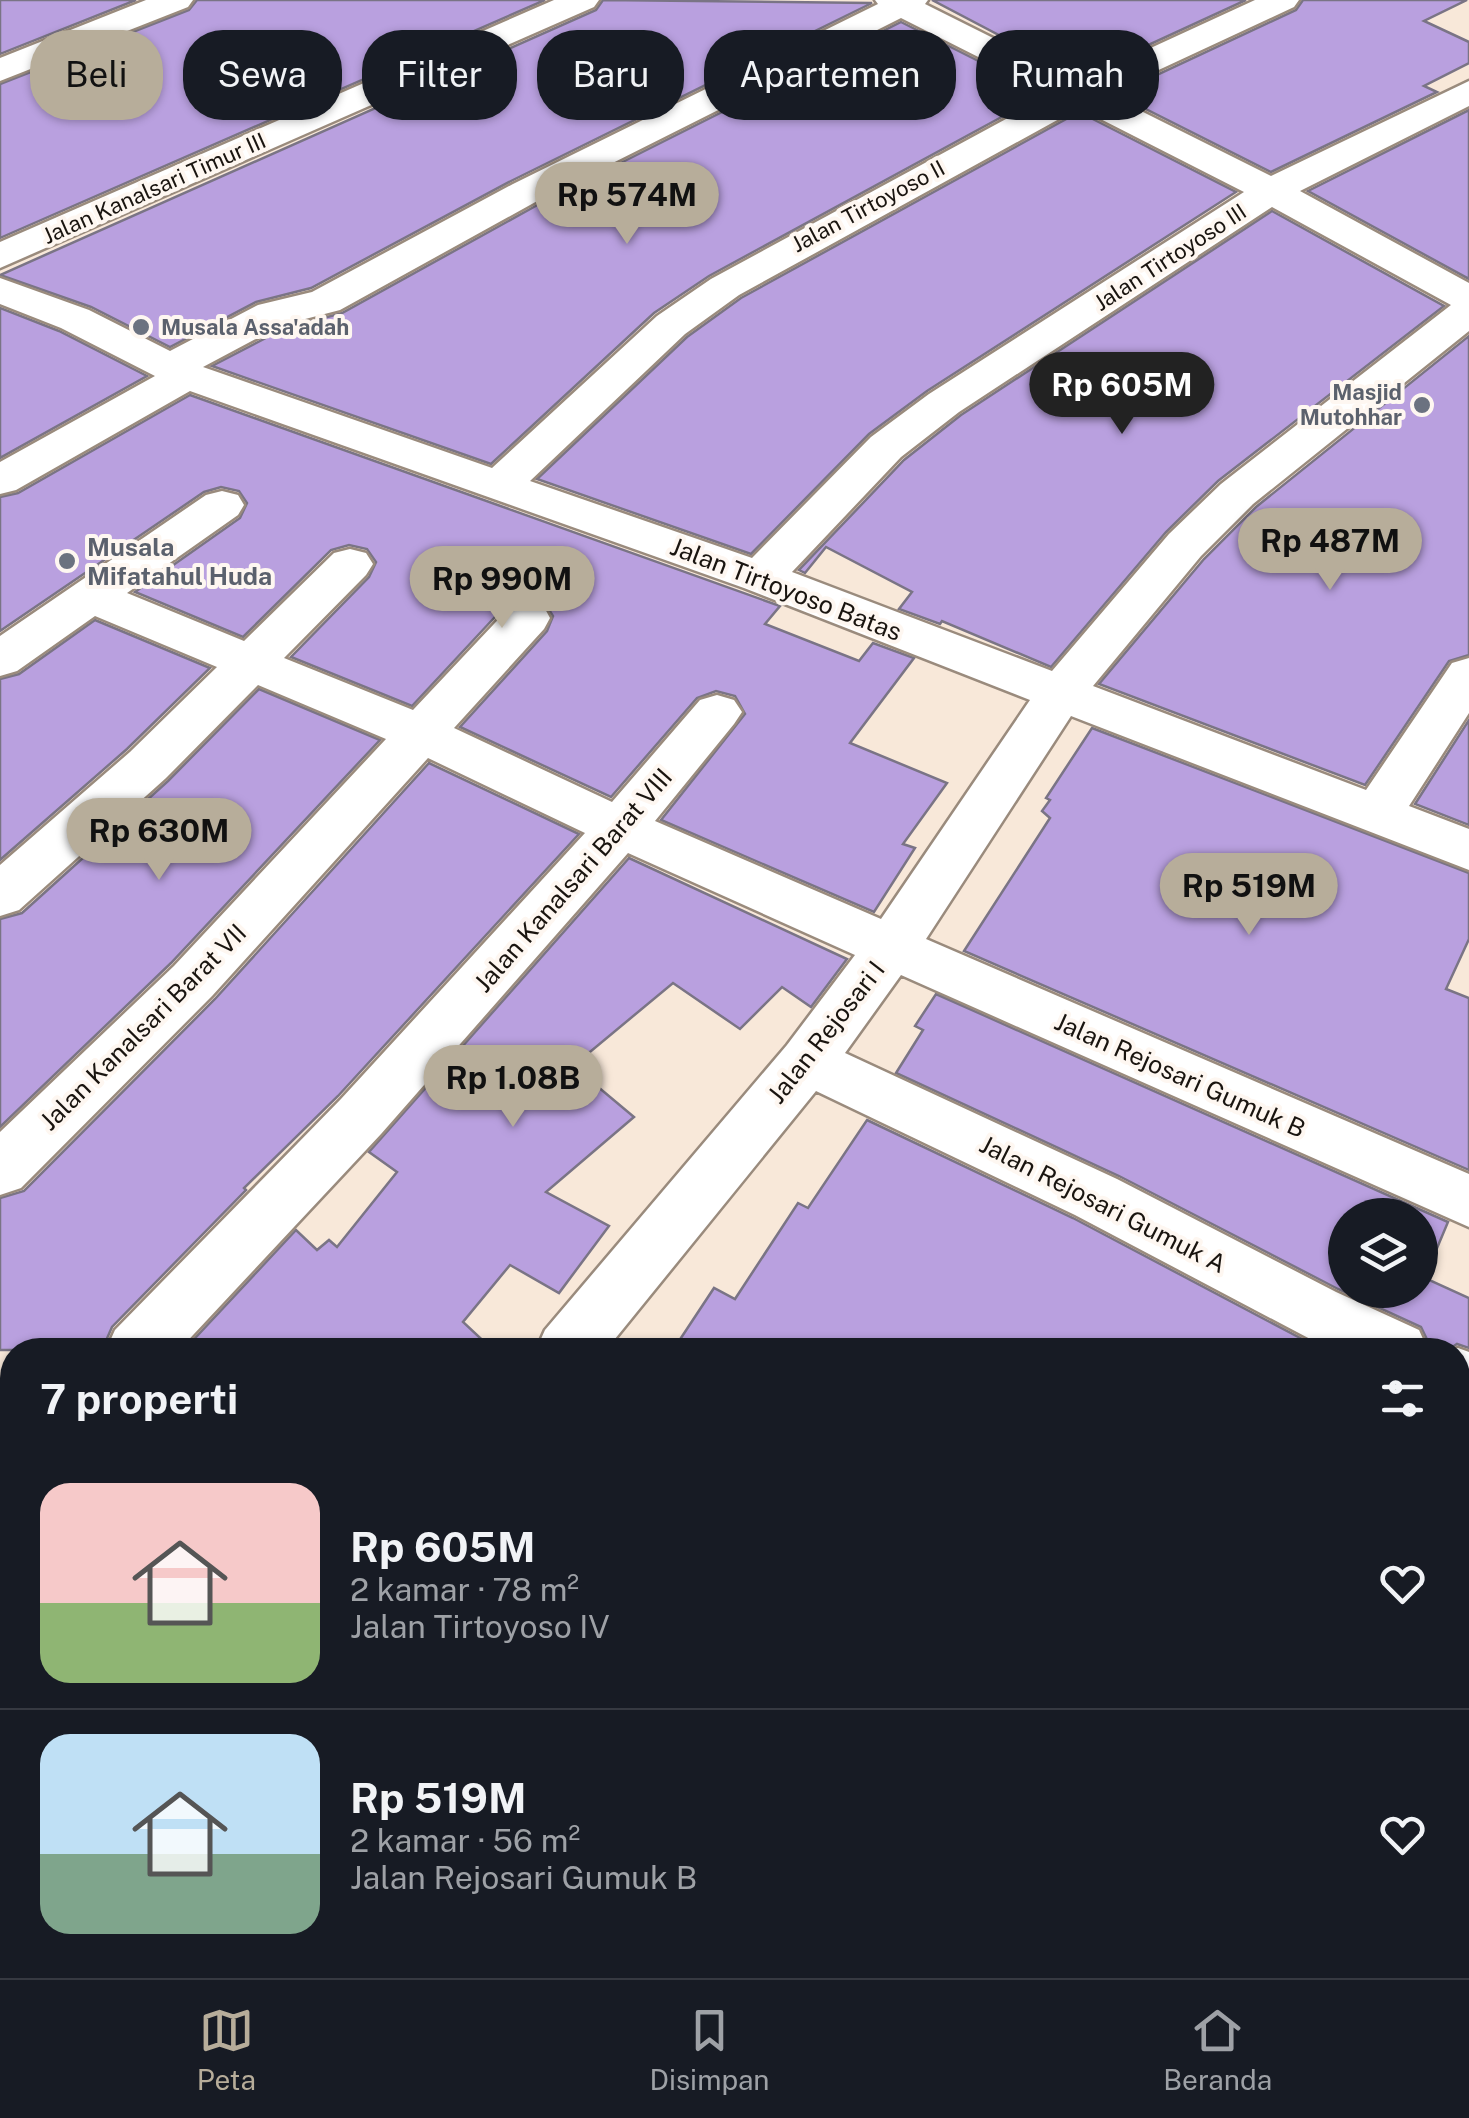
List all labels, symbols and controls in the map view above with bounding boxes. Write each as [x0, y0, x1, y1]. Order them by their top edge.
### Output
chip: Beli [30, 30, 163, 120]
chip: Sewa [183, 30, 342, 120]
chip: Filter [362, 30, 517, 120]
chip: Baru [537, 30, 684, 120]
chip: Apartemen [704, 30, 956, 120]
chip: Rumah [976, 30, 1159, 120]
street label: Jalan Kanalsari Timur III [38, 127, 270, 249]
street label: Jalan Tirtoyoso II [787, 155, 949, 257]
pin: Rp 574M [535, 162, 719, 247]
text: Rp 574M [557, 176, 697, 213]
street label: Jalan Tirtoyoso III [1089, 198, 1251, 316]
place label: Musala Assa'adah [161, 314, 349, 340]
marker: Musala Assa'adah [130, 316, 152, 338]
pin: Rp 605M [1030, 352, 1214, 437]
text: Rp 605M [1051, 366, 1193, 403]
place label: Masjid Mutohhar [1300, 379, 1402, 430]
marker: Masjid Mutohhar [1411, 394, 1433, 416]
pin: Rp 487M [1238, 508, 1422, 593]
text: Rp 487M [1260, 522, 1400, 559]
street label: Jalan Tirtoyoso Batas [666, 531, 906, 647]
place label: Musala Mifatahul Huda [87, 532, 272, 591]
pin: Rp 990M [410, 546, 594, 631]
marker: Musala Mifatahul Huda [56, 550, 78, 572]
text: Rp 990M [432, 560, 572, 597]
street label: Jalan Kanalsari Barat VIII [468, 762, 678, 998]
pin: Rp 630M [67, 798, 251, 883]
text: Rp 630M [89, 812, 229, 849]
pin: Rp 519M [1157, 853, 1341, 938]
text: Rp 519M [1182, 867, 1316, 904]
street label: Jalan Kanalsari Barat VII [34, 918, 252, 1136]
street label: Jalan Rejosari I [761, 955, 891, 1109]
street label: Jalan Rejosari Gumuk B [1050, 1006, 1310, 1144]
pin: Rp 1.08B [410, 1045, 616, 1130]
text: Rp 1.08B [446, 1059, 580, 1096]
street label: Jalan Rejosari Gumuk A [975, 1129, 1231, 1279]
map controls [1328, 1198, 1438, 1308]
button: layers [1328, 1198, 1438, 1308]
icon: filters [1375, 1371, 1430, 1426]
text: 7 properti [40, 1374, 238, 1423]
text: Rp 605M [350, 1522, 536, 1571]
icon: home [120, 1523, 240, 1643]
icon: heart [1375, 1556, 1430, 1611]
text: 2 kamar · 78 m² [350, 1571, 579, 1608]
text: Jalan Tirtoyoso IV [350, 1608, 610, 1645]
text: Rp 519M [350, 1773, 526, 1822]
icon: home [120, 1774, 240, 1894]
icon: heart [1375, 1807, 1430, 1862]
text: 2 kamar · 56 m² [350, 1822, 580, 1859]
text: Jalan Rejosari Gumuk B [350, 1859, 697, 1896]
tab: Peta [197, 2003, 256, 2096]
tab: Disimpan [650, 2003, 770, 2096]
tab: Beranda [1163, 2003, 1272, 2096]

